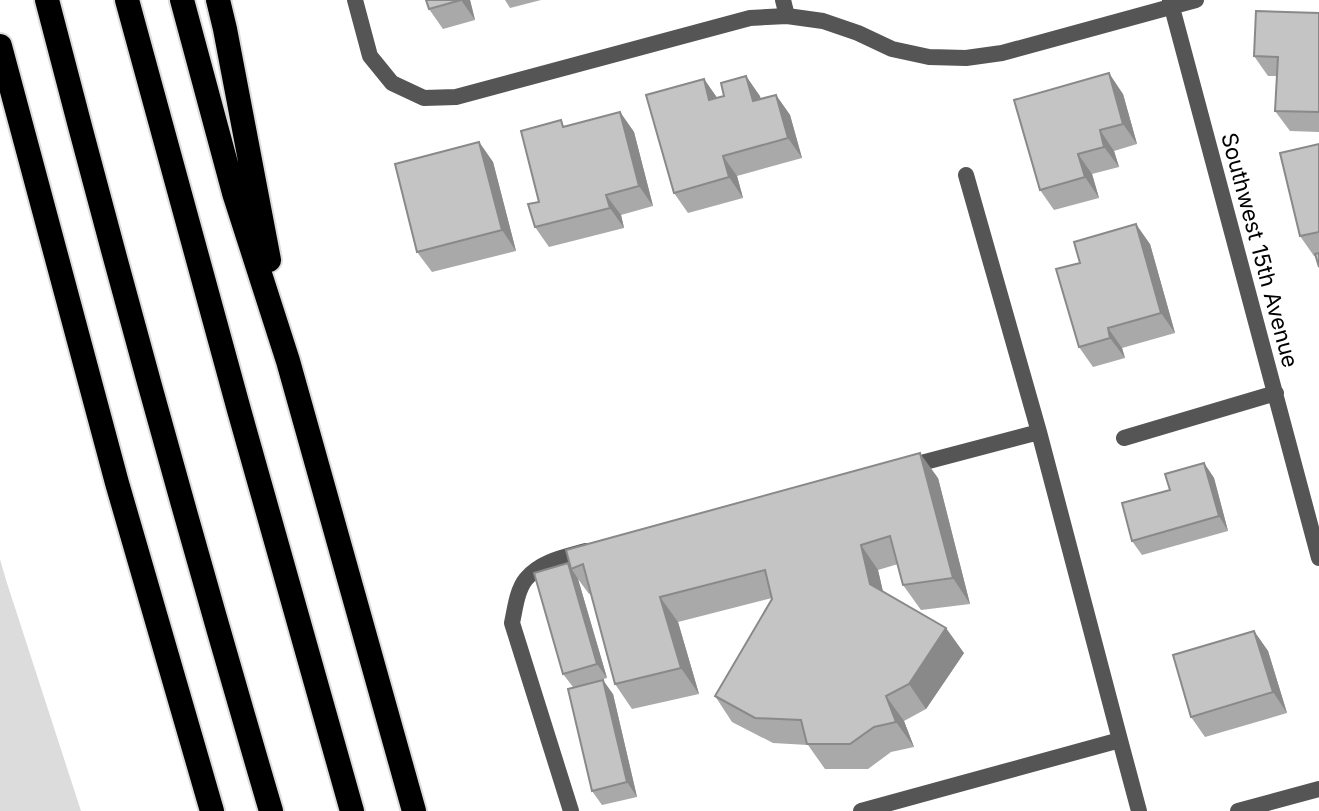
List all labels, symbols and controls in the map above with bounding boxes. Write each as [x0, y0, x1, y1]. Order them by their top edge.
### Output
street label: Southwest 15th Avenue [1216, 130, 1304, 370]

